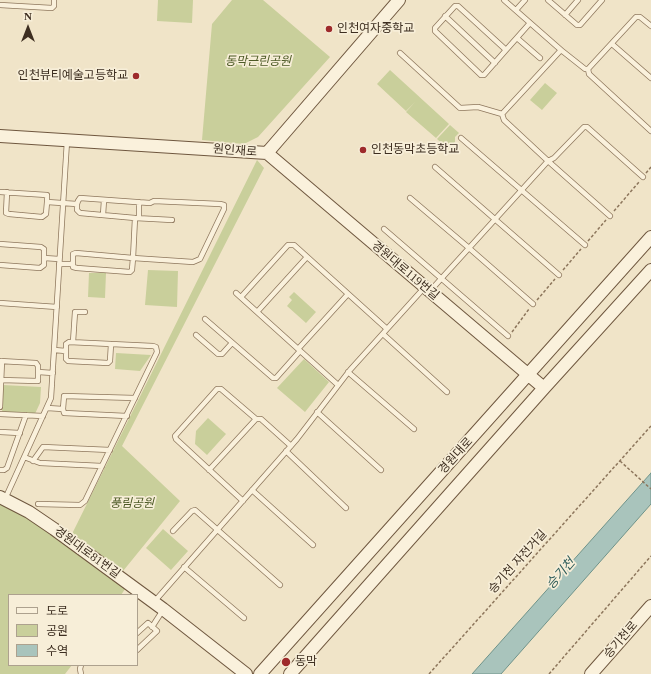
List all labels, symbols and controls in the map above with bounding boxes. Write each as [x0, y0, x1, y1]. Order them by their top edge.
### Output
north arrow [8, 8, 48, 48]
text: N [24, 10, 32, 22]
place label: 인천여자중학교 [337, 22, 414, 36]
marker: 인천여자중학교 [324, 24, 334, 34]
park label: 동막근린공원 [225, 55, 291, 69]
place label: 인천뷰티예술고등학교 [18, 69, 128, 83]
marker: 인천뷰티예술고등학교 [131, 71, 141, 81]
street label: 원인재로 [212, 142, 258, 160]
place label: 인천동막초등학교 [371, 143, 459, 157]
marker: 인천동막초등학교 [358, 145, 368, 155]
street label: 경원대로119번길 [368, 239, 442, 303]
street label: 경원대로 [436, 435, 476, 477]
park label: 풍림공원 [110, 497, 154, 511]
street label: 경원대로81번길 [51, 524, 123, 582]
street label: 승기천 자전거길 [486, 527, 550, 597]
water label: 승기천 [543, 555, 579, 593]
legend [8, 594, 138, 666]
text: 도로 [46, 604, 68, 618]
street label: 승기천로 [601, 619, 641, 661]
text: 공원 [46, 624, 68, 638]
text: 수역 [46, 644, 68, 658]
place label: 동막 [295, 655, 317, 669]
marker: 동막 [280, 656, 292, 668]

